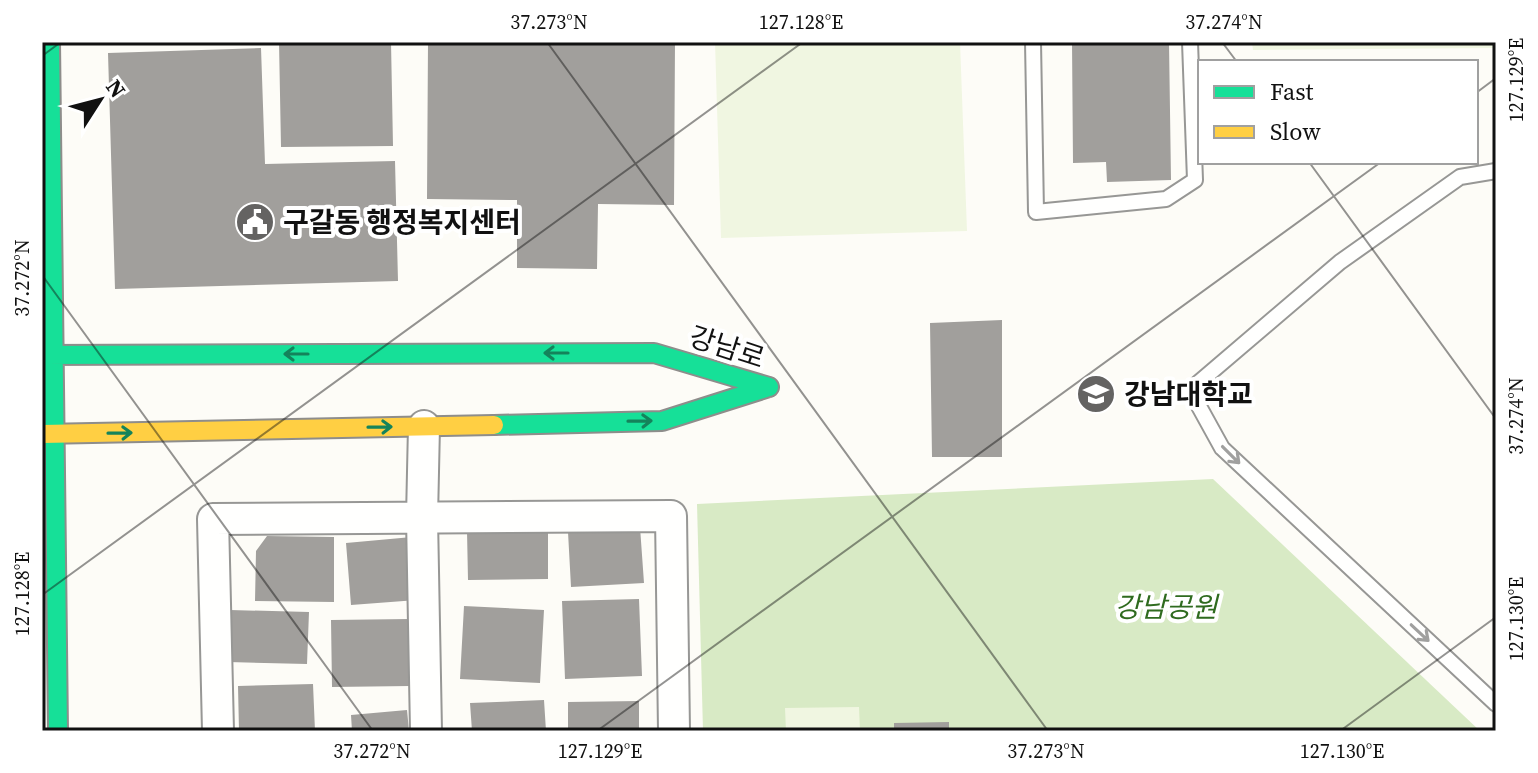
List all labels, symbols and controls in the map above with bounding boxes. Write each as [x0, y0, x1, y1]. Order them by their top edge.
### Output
text: 37.273°N [510, 8, 588, 36]
text: 127.128°E [759, 8, 843, 36]
text: 37.274°N [1185, 8, 1263, 36]
text: 127.129°E [1502, 38, 1530, 122]
north arrow [60, 60, 140, 140]
legend [1198, 60, 1478, 164]
text: N [99, 73, 133, 104]
text: Fast [1270, 75, 1314, 108]
text: Slow [1270, 115, 1321, 148]
public building icon: 구갈동 행정복지센터 [234, 201, 276, 243]
place label: 구갈동 행정복지센터 [283, 203, 521, 241]
text: 37.272°N [8, 239, 36, 317]
street label: 강남로 [684, 317, 770, 377]
one-way arrow [543, 345, 570, 361]
one-way arrow [283, 346, 310, 362]
school or university icon: 강남대학교 [1075, 373, 1117, 415]
place label: 강남대학교 [1124, 375, 1253, 413]
text: 37.274°N [1502, 377, 1530, 455]
one-way arrow [626, 414, 653, 429]
one-way arrow [366, 420, 393, 435]
one-way arrow [106, 425, 133, 440]
one-way arrow [1221, 446, 1241, 465]
text: 127.128°E [8, 552, 36, 636]
text: 127.130°E [1502, 577, 1530, 661]
park label: 강남공원 [1114, 588, 1220, 626]
one-way arrow [1410, 624, 1430, 643]
text: 37.272°N [333, 737, 411, 765]
text: 127.129°E [558, 737, 642, 765]
text: 37.273°N [1007, 737, 1085, 765]
text: 127.130°E [1300, 737, 1384, 765]

